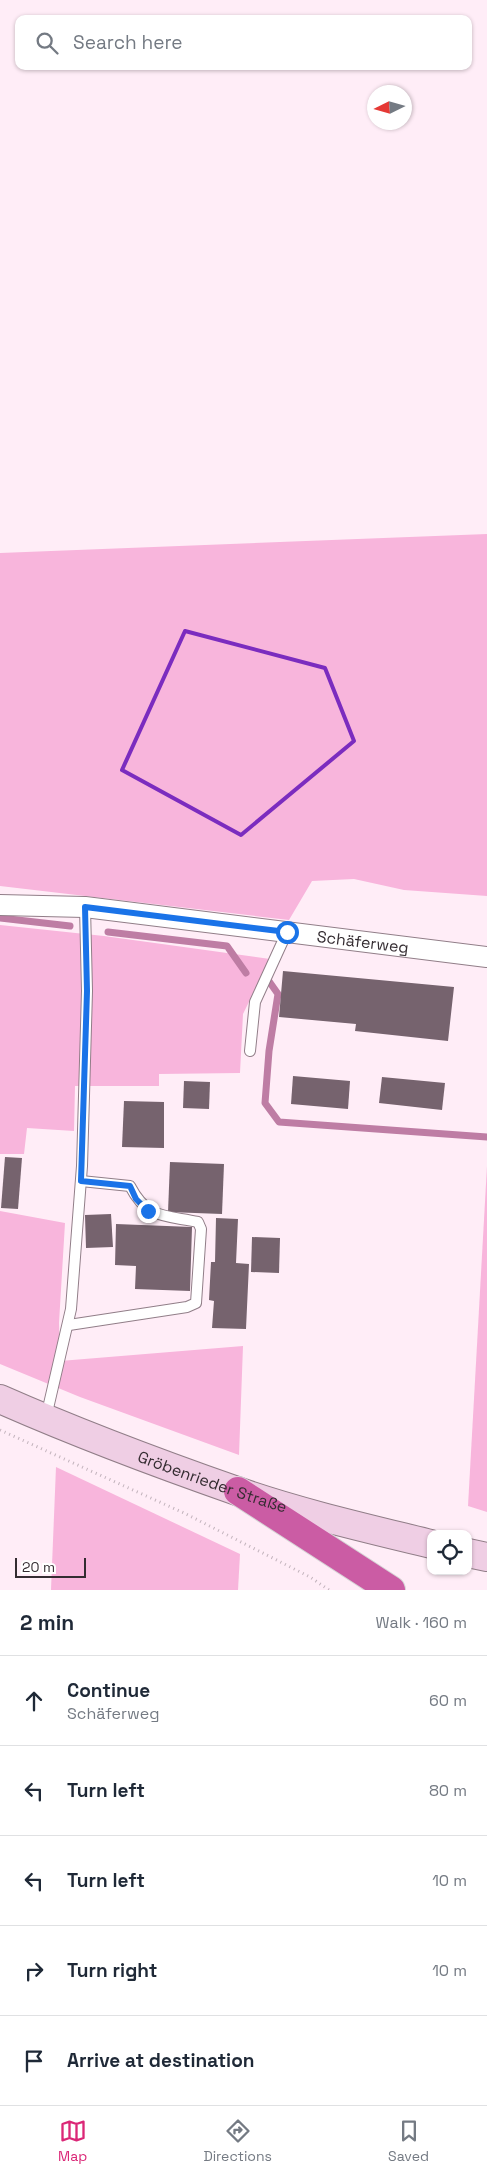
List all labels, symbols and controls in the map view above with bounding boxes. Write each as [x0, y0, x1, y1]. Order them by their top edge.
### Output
search box [15, 15, 472, 70]
icon: search [33, 29, 61, 57]
text: Search here [73, 30, 183, 55]
north arrow [367, 85, 412, 130]
route start [276, 921, 299, 944]
street label: Schäferweg [316, 925, 410, 958]
route end [137, 1200, 160, 1223]
street label: Gröbenrieder Straße [135, 1445, 290, 1517]
map controls [427, 1530, 472, 1575]
button: locate [427, 1530, 472, 1575]
scale bar [15, 1555, 86, 1578]
text: 20 m [22, 1558, 55, 1576]
text: 2 min [20, 1609, 74, 1636]
text: Walk · 160 m [376, 1612, 467, 1633]
text: Continue [67, 1678, 150, 1703]
icon: ahead [20, 1687, 48, 1715]
text: 60 m [429, 1690, 467, 1711]
text: Schäferweg [67, 1703, 159, 1724]
icon: left [20, 1777, 48, 1805]
text: Turn left [67, 1778, 145, 1803]
text: 80 m [429, 1780, 467, 1801]
icon: left [20, 1867, 48, 1895]
text: Turn left [67, 1868, 145, 1893]
text: 10 m [432, 1870, 467, 1891]
icon: right [20, 1957, 48, 1985]
text: Turn right [67, 1958, 157, 1983]
text: 10 m [432, 1960, 467, 1981]
icon: arrive [20, 2047, 48, 2075]
text: Arrive at destination [67, 2048, 255, 2073]
tab: Map [58, 2117, 87, 2165]
tab: Directions [203, 2117, 272, 2165]
tab: Saved [388, 2117, 429, 2165]

